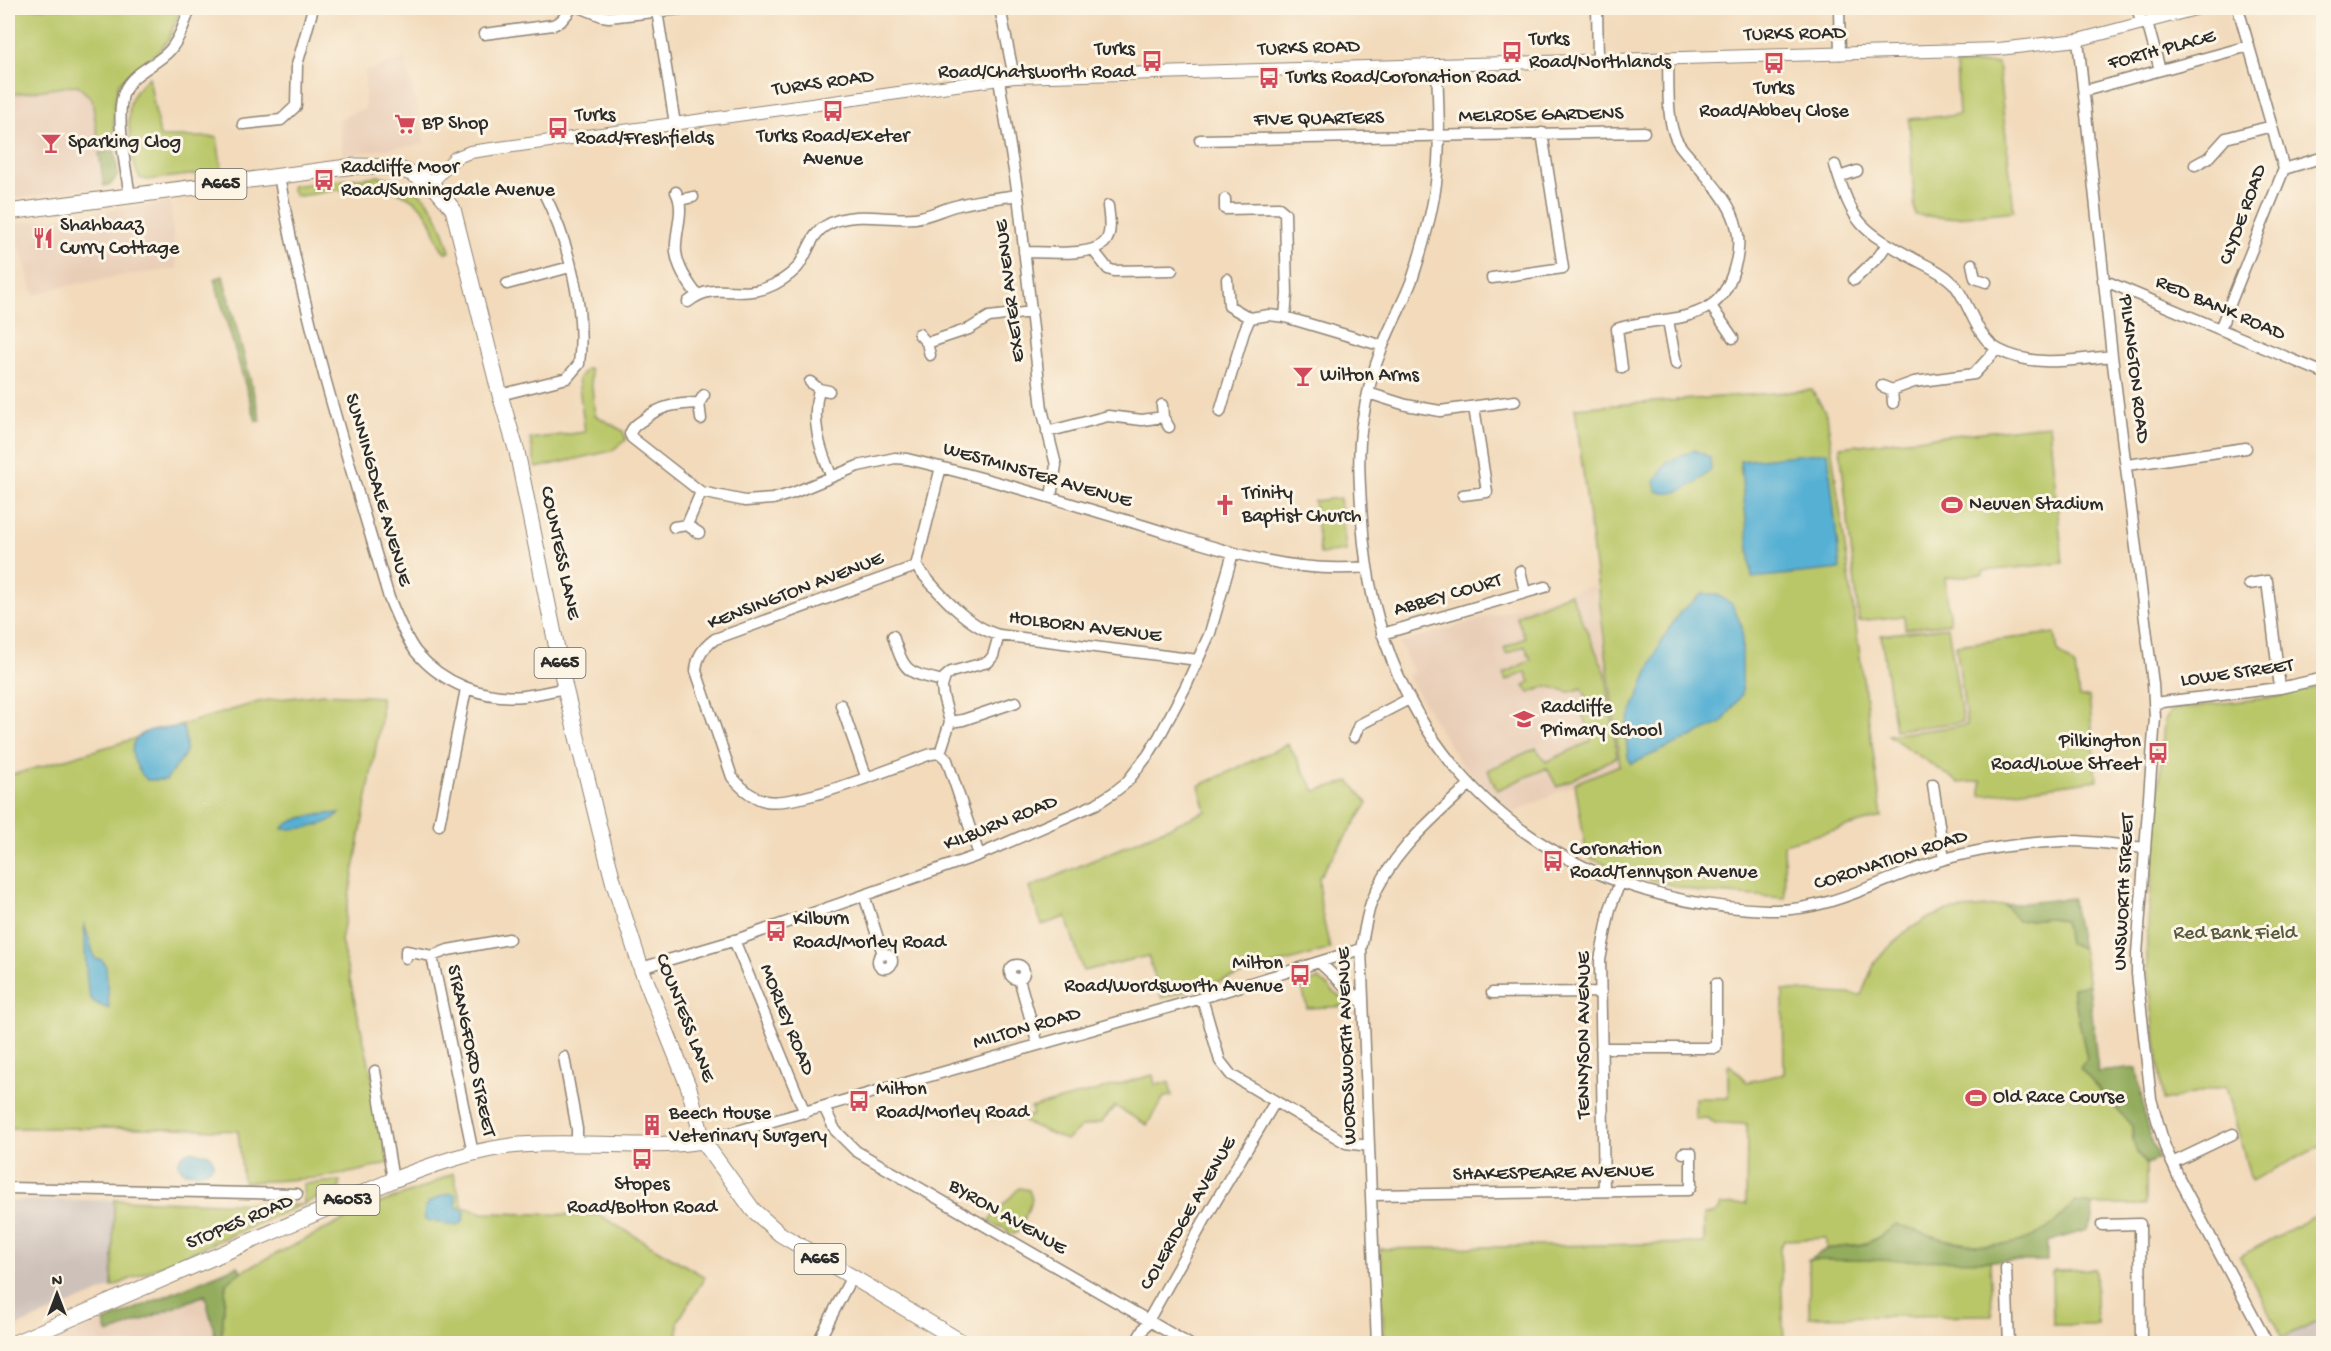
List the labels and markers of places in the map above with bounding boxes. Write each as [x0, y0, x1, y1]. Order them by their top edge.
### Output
place label: Turks Road/Northlands [1528, 29, 1672, 75]
place label: Turks Road/Chatsworth Road [938, 39, 1137, 85]
bus stop icon: Turks Road/Northlands [1500, 40, 1524, 64]
bus stop icon: Turks Road/Chatsworth Road [1140, 49, 1164, 73]
bus stop icon: Turks Road/Abbey Close [1762, 51, 1786, 75]
bus stop icon: Turks Road/Coronation Road [1257, 66, 1281, 90]
place label: Turks Road/Coronation Road [1285, 67, 1522, 90]
place label: Turks Road/Abbey Close [1699, 78, 1849, 124]
bus stop icon: Turks Road/Exeter Avenue [821, 99, 845, 123]
place label: Turks Road/Freshfields [574, 105, 714, 151]
supermarket icon: BP Shop [393, 112, 417, 136]
place label: BP Shop [421, 113, 488, 136]
bus stop icon: Turks Road/Freshfields [546, 116, 570, 140]
place label: Turks Road/Exeter Avenue [756, 126, 911, 172]
bar icon: Sparking Clog [39, 131, 63, 155]
place label: Sparking Clog [68, 132, 181, 155]
place label: Radcliffe Moor Road/Sunningdale Avenue [341, 157, 555, 203]
bus stop icon: Radcliffe Moor Road/Sunningdale Avenue [312, 168, 336, 192]
place label: Shahbaaz Curry Cottage [60, 215, 180, 261]
restaurant icon: Shahbaaz Curry Cottage [31, 226, 55, 250]
bar icon: Wilton Arms [1291, 364, 1315, 388]
place label: Wilton Arms [1320, 365, 1420, 388]
place label: Trinity Baptist Church [1241, 483, 1362, 529]
church icon: Trinity Baptist Church [1213, 493, 1237, 517]
sports icon: Neuven Stadium [1940, 493, 1964, 517]
place label: Neuven Stadium [1969, 494, 2103, 517]
place label: Radcliffe Primary School [1540, 697, 1662, 743]
school or university icon: Radcliffe Primary School [1512, 707, 1536, 731]
place label: Pilkington Road/Lowe Street [1991, 731, 2143, 777]
bus stop icon: Pilkington Road/Lowe Street [2146, 741, 2170, 765]
place label: Coronation Road/Tennyson Avenue [1570, 839, 1758, 885]
bus stop icon: Coronation Road/Tennyson Avenue [1541, 849, 1565, 873]
place label: Kilburn Road/Morley Road [793, 909, 948, 955]
bus stop icon: Kilburn Road/Morley Road [764, 919, 788, 943]
place label: Milton Road/Wordsworth Avenue [1064, 953, 1284, 999]
bus stop icon: Milton Road/Wordsworth Avenue [1288, 963, 1312, 987]
place label: Milton Road/Morley Road [876, 1079, 1031, 1125]
sports icon: Old Race Course [1964, 1086, 1988, 1110]
place label: Old Race Course [1993, 1087, 2125, 1110]
bus stop icon: Milton Road/Morley Road [847, 1089, 871, 1113]
place label: Beech House Veterinary Surgery [668, 1103, 827, 1149]
building icon: Beech House Veterinary Surgery [640, 1113, 664, 1137]
bus stop icon: Stopes Road/Bolton Road [630, 1147, 654, 1171]
place label: Stopes Road/Bolton Road [567, 1174, 719, 1220]

